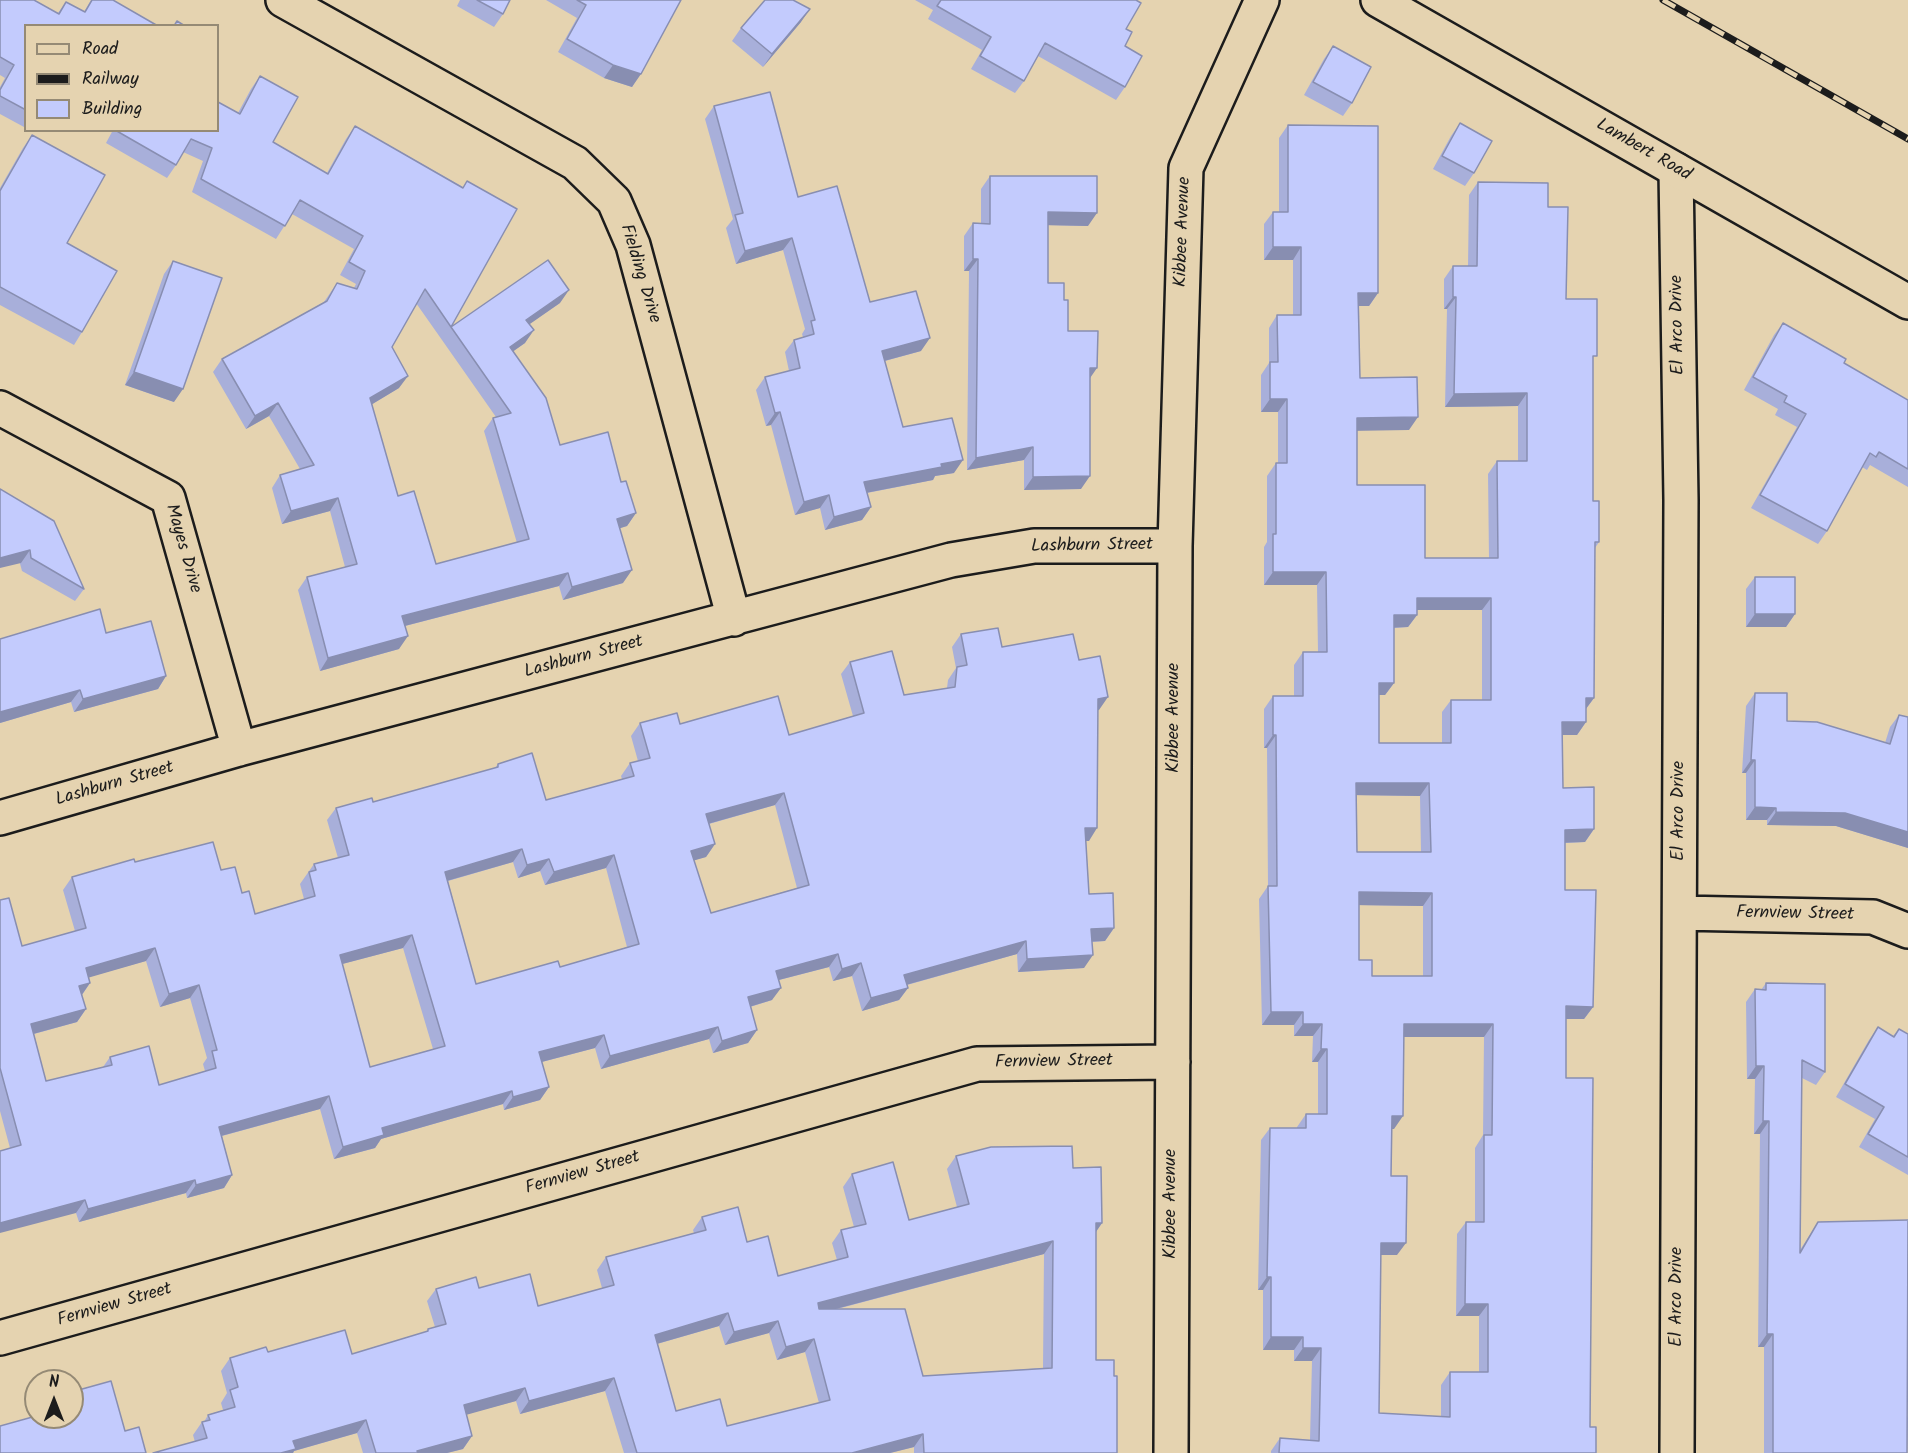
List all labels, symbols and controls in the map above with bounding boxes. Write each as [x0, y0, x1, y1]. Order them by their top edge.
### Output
legend [24, 24, 219, 132]
text: Road [82, 35, 118, 64]
text: Railway [82, 65, 139, 94]
text: Building [82, 95, 142, 124]
street label: Lambert Road [1592, 115, 1694, 187]
street label: Kibbee Avenue [1171, 177, 1197, 287]
street label: Fielding Drive [614, 222, 664, 326]
street label: El Arco Drive [1667, 275, 1691, 375]
street label: Mayes Drive [159, 502, 205, 596]
street label: Lashburn Street [1031, 535, 1153, 559]
street label: Lashburn Street [522, 632, 646, 684]
street label: Kibbee Avenue [1164, 663, 1186, 773]
street label: Lashburn Street [53, 758, 177, 812]
street label: El Arco Drive [1669, 761, 1691, 861]
street label: Fernview Street [1736, 903, 1854, 927]
street label: Fernview Street [995, 1051, 1113, 1075]
street label: Fernview Street [523, 1147, 643, 1201]
street label: Kibbee Avenue [1161, 1149, 1183, 1259]
street label: El Arco Drive [1667, 1247, 1689, 1347]
street label: Fernview Street [55, 1279, 175, 1333]
north arrow [24, 1369, 84, 1429]
text: N [49, 1370, 59, 1395]

